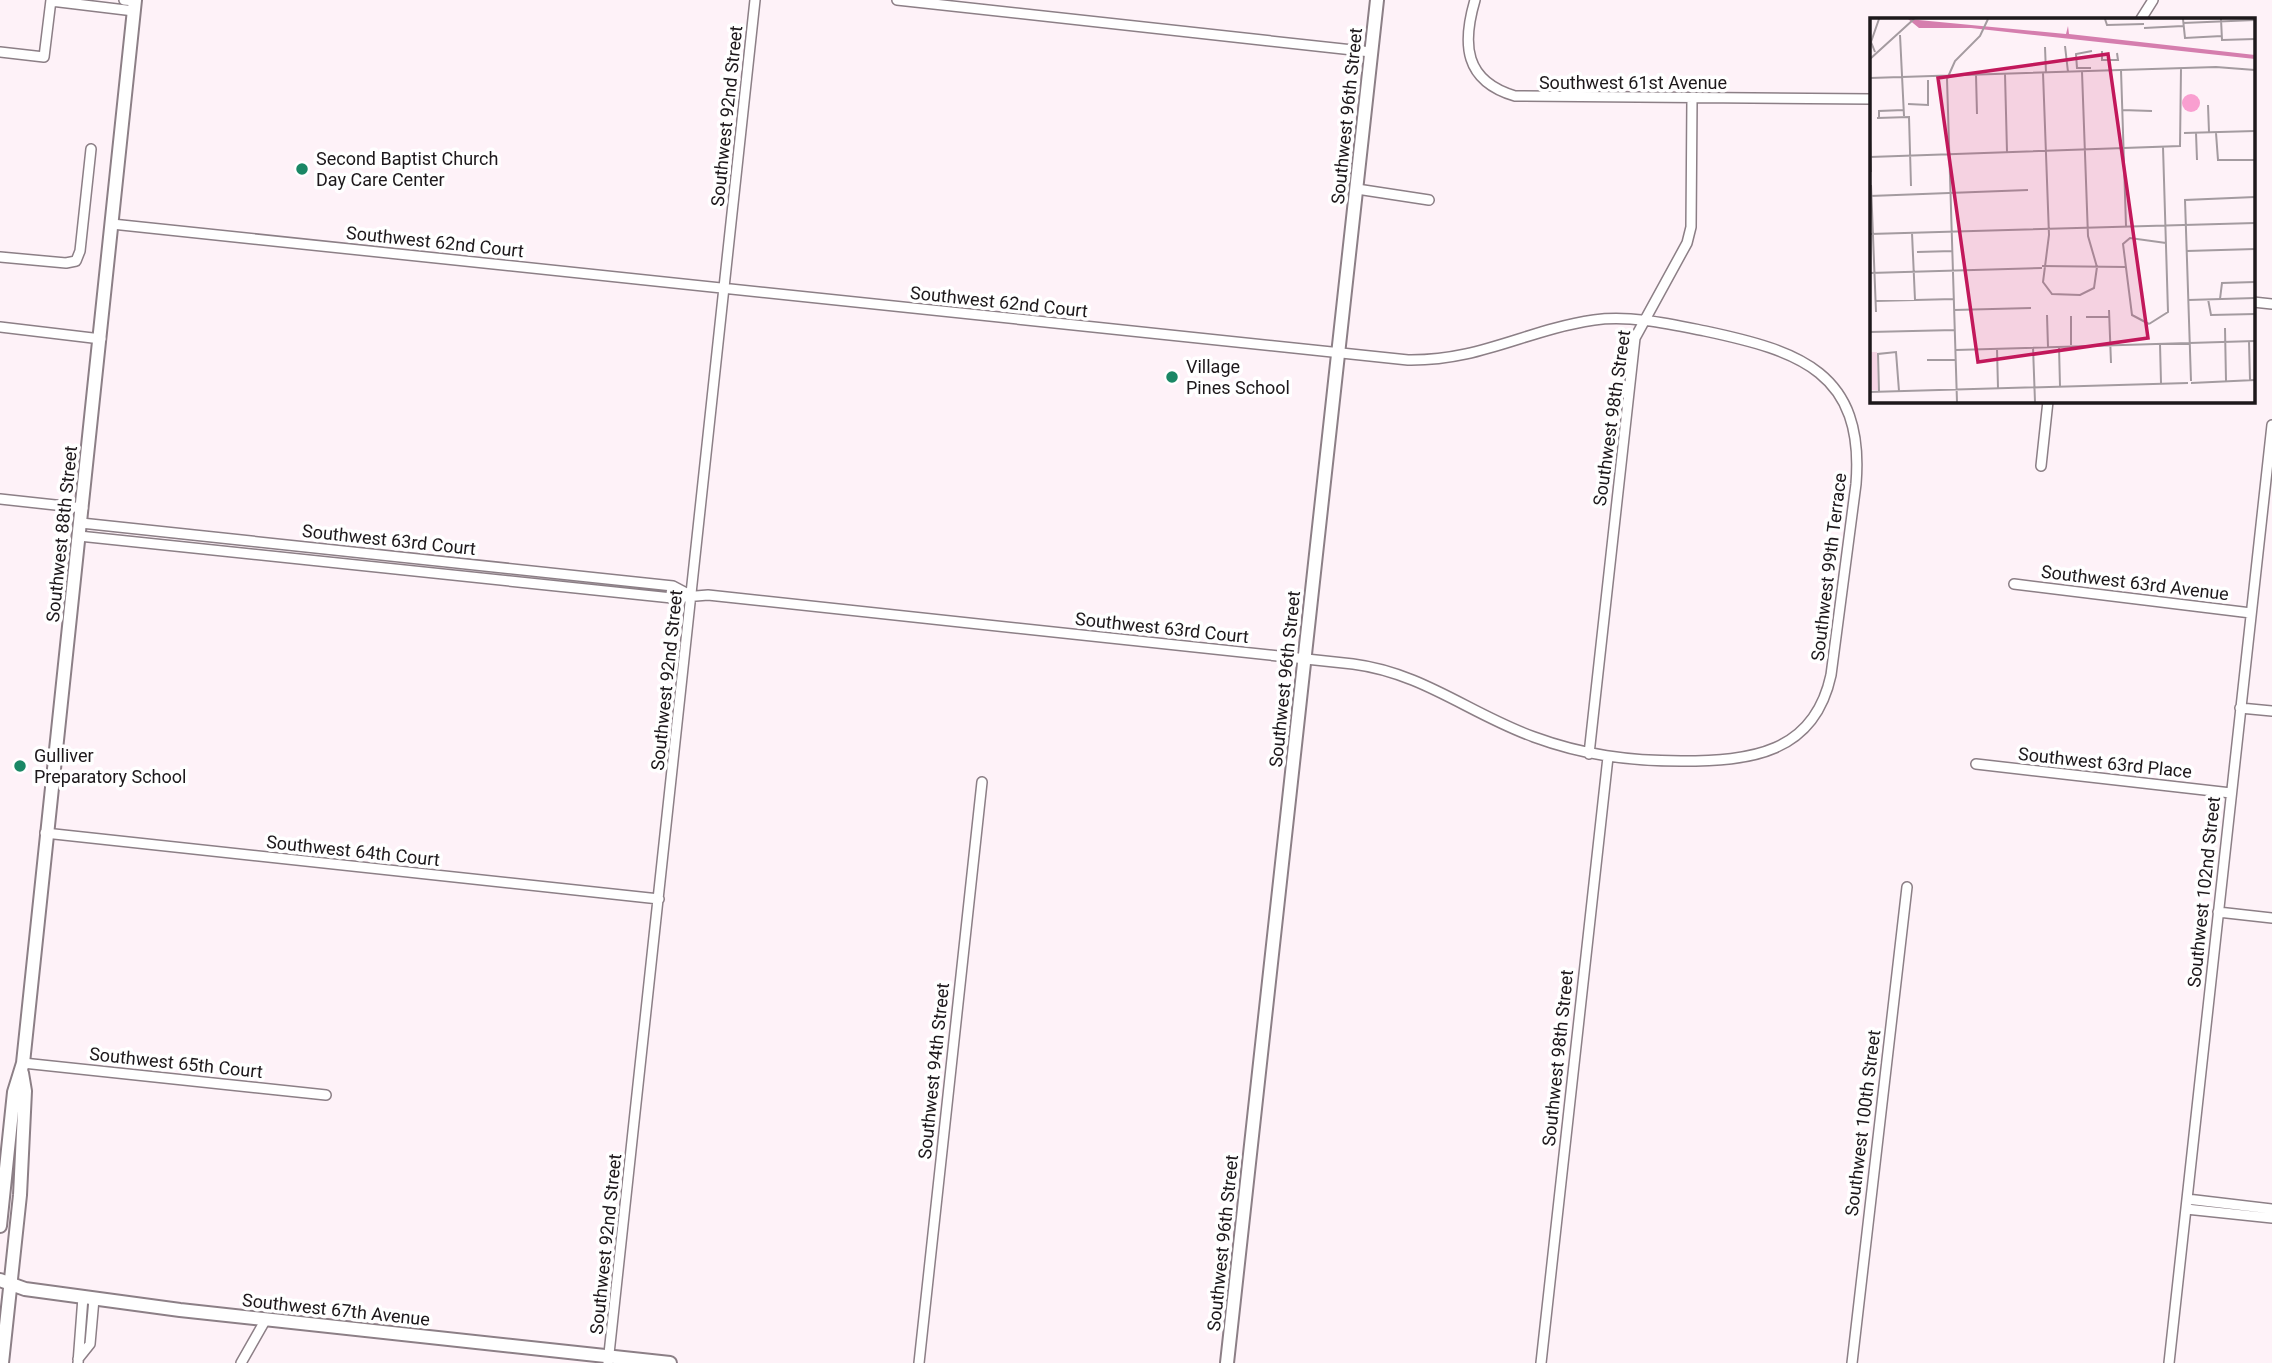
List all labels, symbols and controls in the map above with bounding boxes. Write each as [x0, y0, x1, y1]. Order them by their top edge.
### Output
inset map [1870, 18, 2254, 402]
street label: Southwest 92nd Street [707, 24, 746, 207]
street label: Southwest 96th Street [1327, 27, 1366, 205]
street label: Southwest 61st Avenue [1539, 72, 1727, 93]
place label: Second Baptist Church Day Care Center [316, 148, 498, 190]
marker: Second Baptist Church Day Care Center [294, 161, 310, 177]
street label: Southwest 62nd Court [345, 222, 525, 261]
street label: Southwest 62nd Court [909, 282, 1089, 321]
street label: Southwest 98th Street [1589, 329, 1634, 507]
place label: Village Pines School [1186, 356, 1290, 398]
marker: Village Pines School [1164, 369, 1180, 385]
street label: Southwest 88th Street [42, 445, 81, 623]
street label: Southwest 99th Terrace [1807, 472, 1850, 662]
street label: Southwest 63rd Court [301, 520, 477, 559]
street label: Southwest 63rd Avenue [2040, 561, 2230, 604]
street label: Southwest 92nd Street [647, 588, 686, 771]
street label: Southwest 96th Street [1265, 590, 1304, 768]
street label: Southwest 63rd Court [1074, 608, 1250, 647]
street label: Southwest 63rd Place [2017, 743, 2193, 782]
place label: Gulliver Preparatory School [34, 745, 186, 787]
marker: Gulliver Preparatory School [12, 758, 28, 774]
street label: Southwest 102nd Street [2183, 795, 2224, 988]
street label: Southwest 64th Court [265, 831, 441, 870]
street label: Southwest 98th Street [1538, 969, 1577, 1147]
street label: Southwest 94th Street [914, 982, 953, 1160]
street label: Southwest 100th Street [1841, 1029, 1884, 1217]
street label: Southwest 65th Court [88, 1043, 264, 1082]
street label: Southwest 92nd Street [586, 1152, 625, 1335]
street label: Southwest 96th Street [1203, 1154, 1242, 1332]
street label: Southwest 67th Avenue [241, 1289, 431, 1330]

